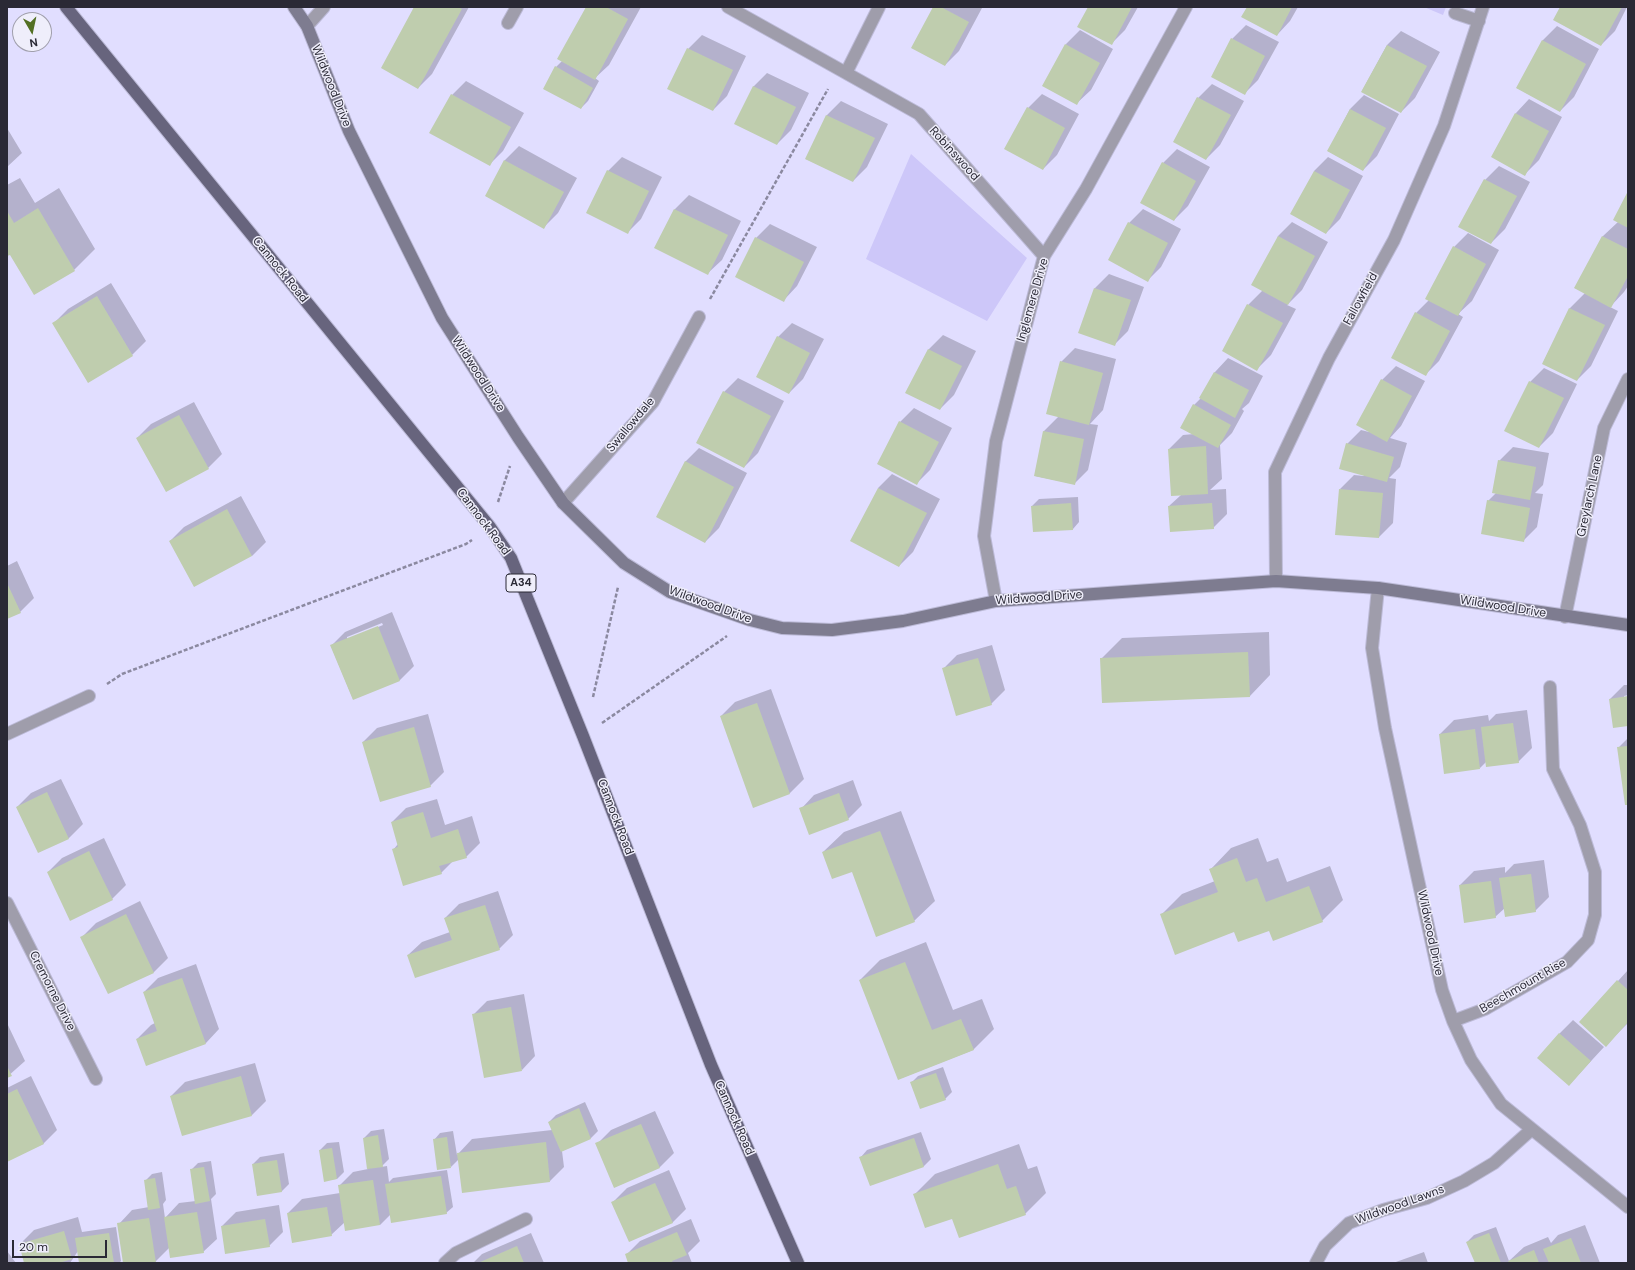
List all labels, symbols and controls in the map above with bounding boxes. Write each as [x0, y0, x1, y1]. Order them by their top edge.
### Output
north arrow [12, 12, 52, 52]
text: N [29, 35, 39, 50]
street label: Wildwood Drive [308, 43, 354, 129]
street label: Robinswood [926, 124, 982, 184]
street label: Cannock Road [249, 234, 311, 306]
street label: Inglemere Drive [1014, 257, 1052, 343]
street label: Fallowfield [1341, 270, 1381, 328]
street label: Wildwood Drive [448, 334, 508, 414]
street label: Swallowdale [604, 395, 658, 455]
street label: Greylarch Lane [1574, 454, 1606, 538]
street label: Cannock Road [453, 486, 513, 558]
road number: A34 [506, 574, 536, 592]
street label: Wildwood Drive [667, 583, 753, 627]
street label: Wildwood Drive [995, 588, 1083, 608]
street label: Wildwood Drive [1459, 593, 1547, 621]
street label: Cannock Road [594, 777, 636, 857]
street label: Wildwood Drive [1414, 889, 1446, 977]
street label: Cremorne Drive [26, 949, 78, 1033]
street label: Beechmount Rise [1477, 956, 1569, 1016]
street label: Cannock Road [711, 1079, 757, 1157]
street label: Wildwood Lawns [1354, 1182, 1446, 1228]
scale bar [14, 1232, 109, 1258]
text: 20 m [19, 1239, 48, 1255]

